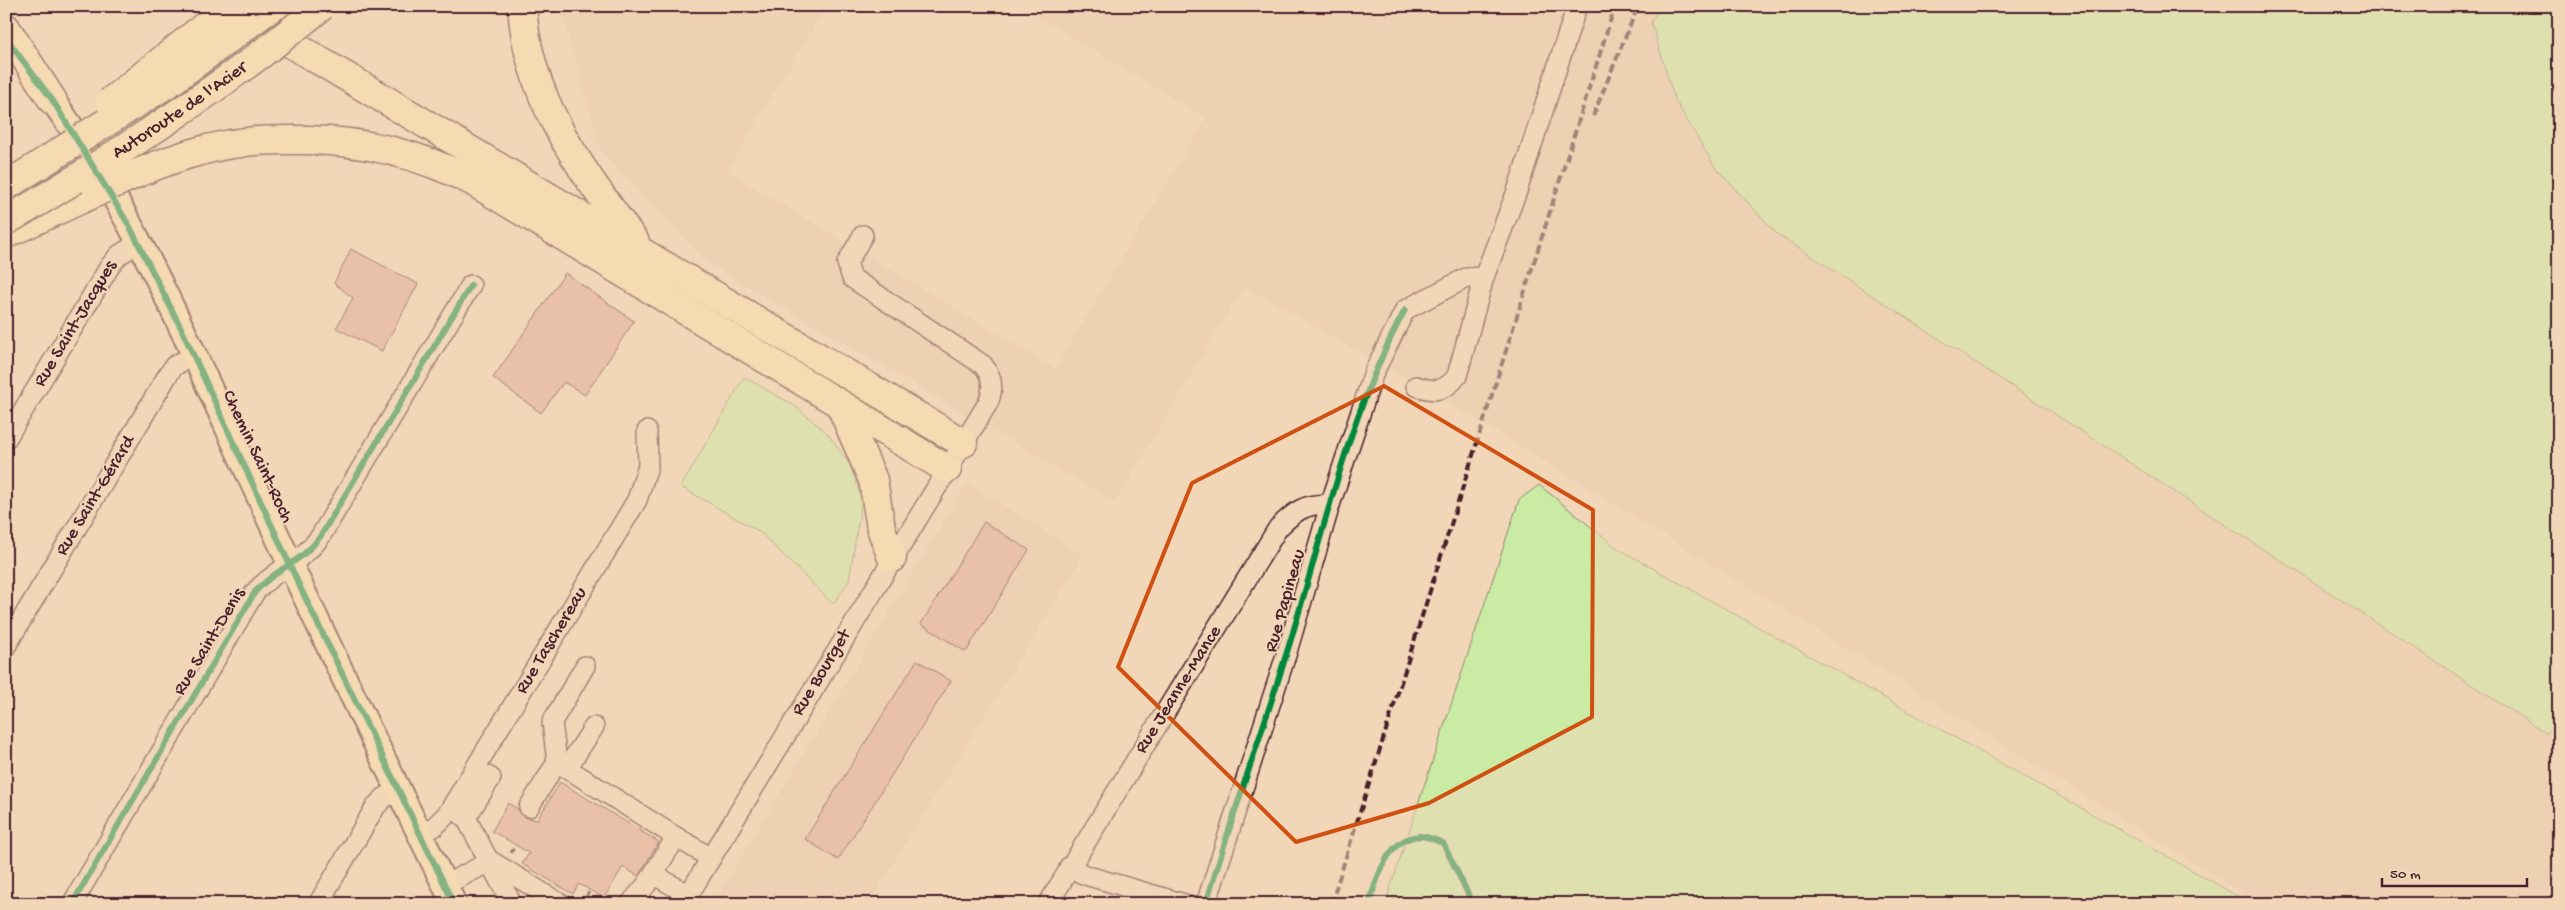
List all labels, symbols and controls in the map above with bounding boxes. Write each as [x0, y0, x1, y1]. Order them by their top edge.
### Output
street label: Autoroute de l'Acier [108, 55, 254, 165]
street label: Rue Saint-Jacques [29, 256, 123, 391]
street label: Chemin Saint-Roch [216, 387, 298, 527]
street label: Rue Saint-Gérard [51, 430, 142, 560]
street label: Rue Papineau [1260, 547, 1312, 655]
street label: Rue Saint-Denis [169, 583, 252, 700]
street label: Rue Taschereau [511, 583, 593, 699]
street label: Rue Jeanne-Mance [1130, 622, 1228, 758]
street label: Rue Bourget [787, 624, 858, 720]
scale bar [2382, 855, 2528, 887]
text: 50 m [2390, 866, 2421, 884]

